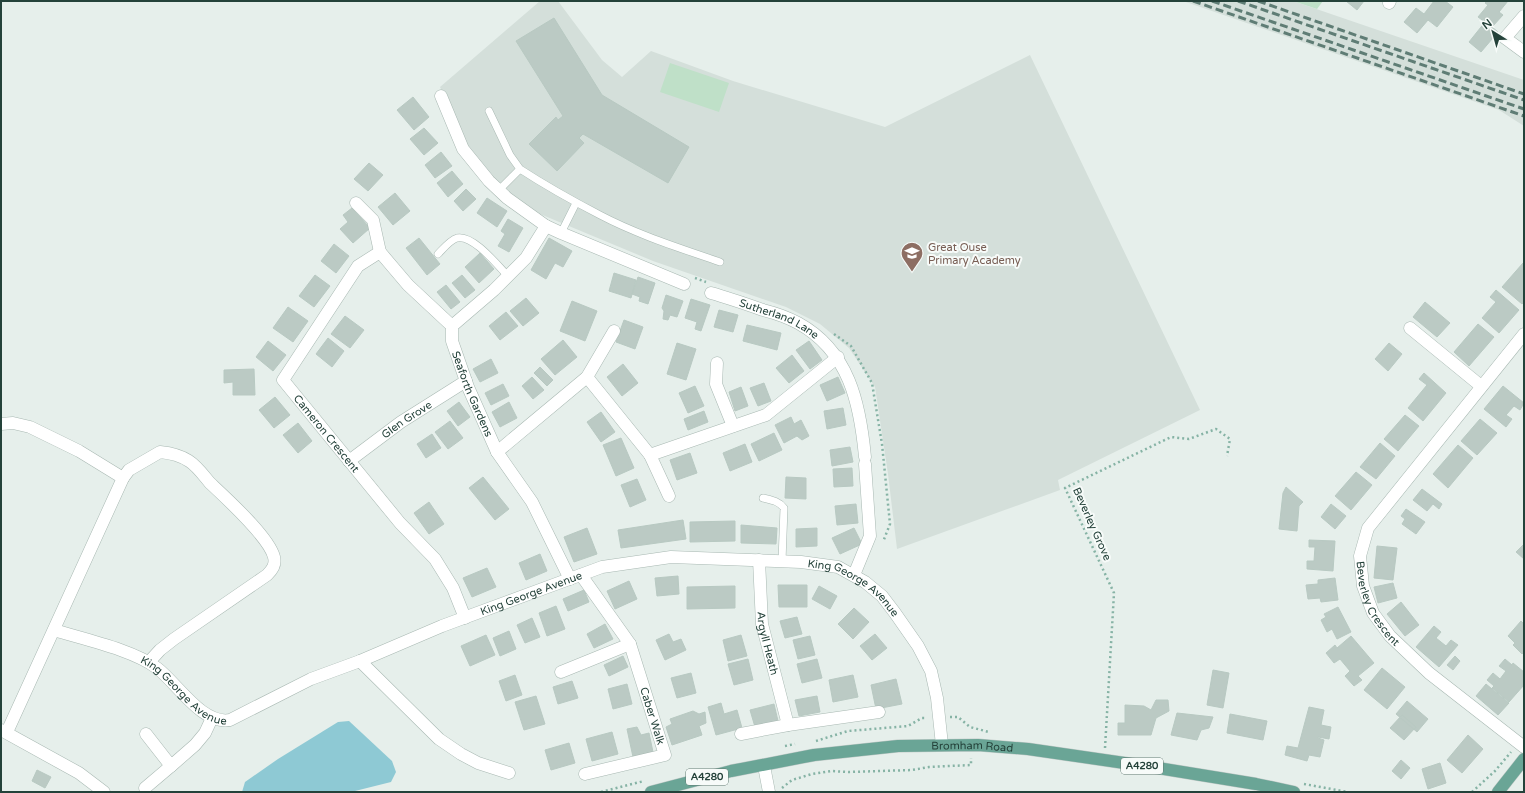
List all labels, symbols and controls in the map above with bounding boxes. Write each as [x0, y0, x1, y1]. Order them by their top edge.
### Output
north arrow [1473, 12, 1513, 52]
text: N [1480, 17, 1495, 32]
school or university icon: Great Ouse Primary Academy [899, 240, 925, 273]
place label: Great Ouse Primary Academy [928, 241, 1021, 267]
street label: Sutherland Lane [738, 296, 822, 341]
street label: Seaforth Gardens [449, 349, 496, 439]
street label: Cameron Crescent [291, 392, 362, 475]
street label: Glen Grove [379, 398, 434, 441]
street label: Beverley Grove [1070, 485, 1114, 563]
street label: King George Avenue [807, 556, 902, 619]
street label: Beverley Crescent [1354, 560, 1403, 648]
street label: King George Avenue [478, 568, 584, 618]
street label: Argyll Heath [755, 611, 781, 676]
street label: King George Avenue [139, 653, 227, 727]
street label: Caber Walk [637, 685, 668, 746]
street label: Bromham Road [931, 738, 1014, 754]
road number: A4280 [1121, 758, 1163, 774]
road number: A4280 [686, 769, 728, 785]

